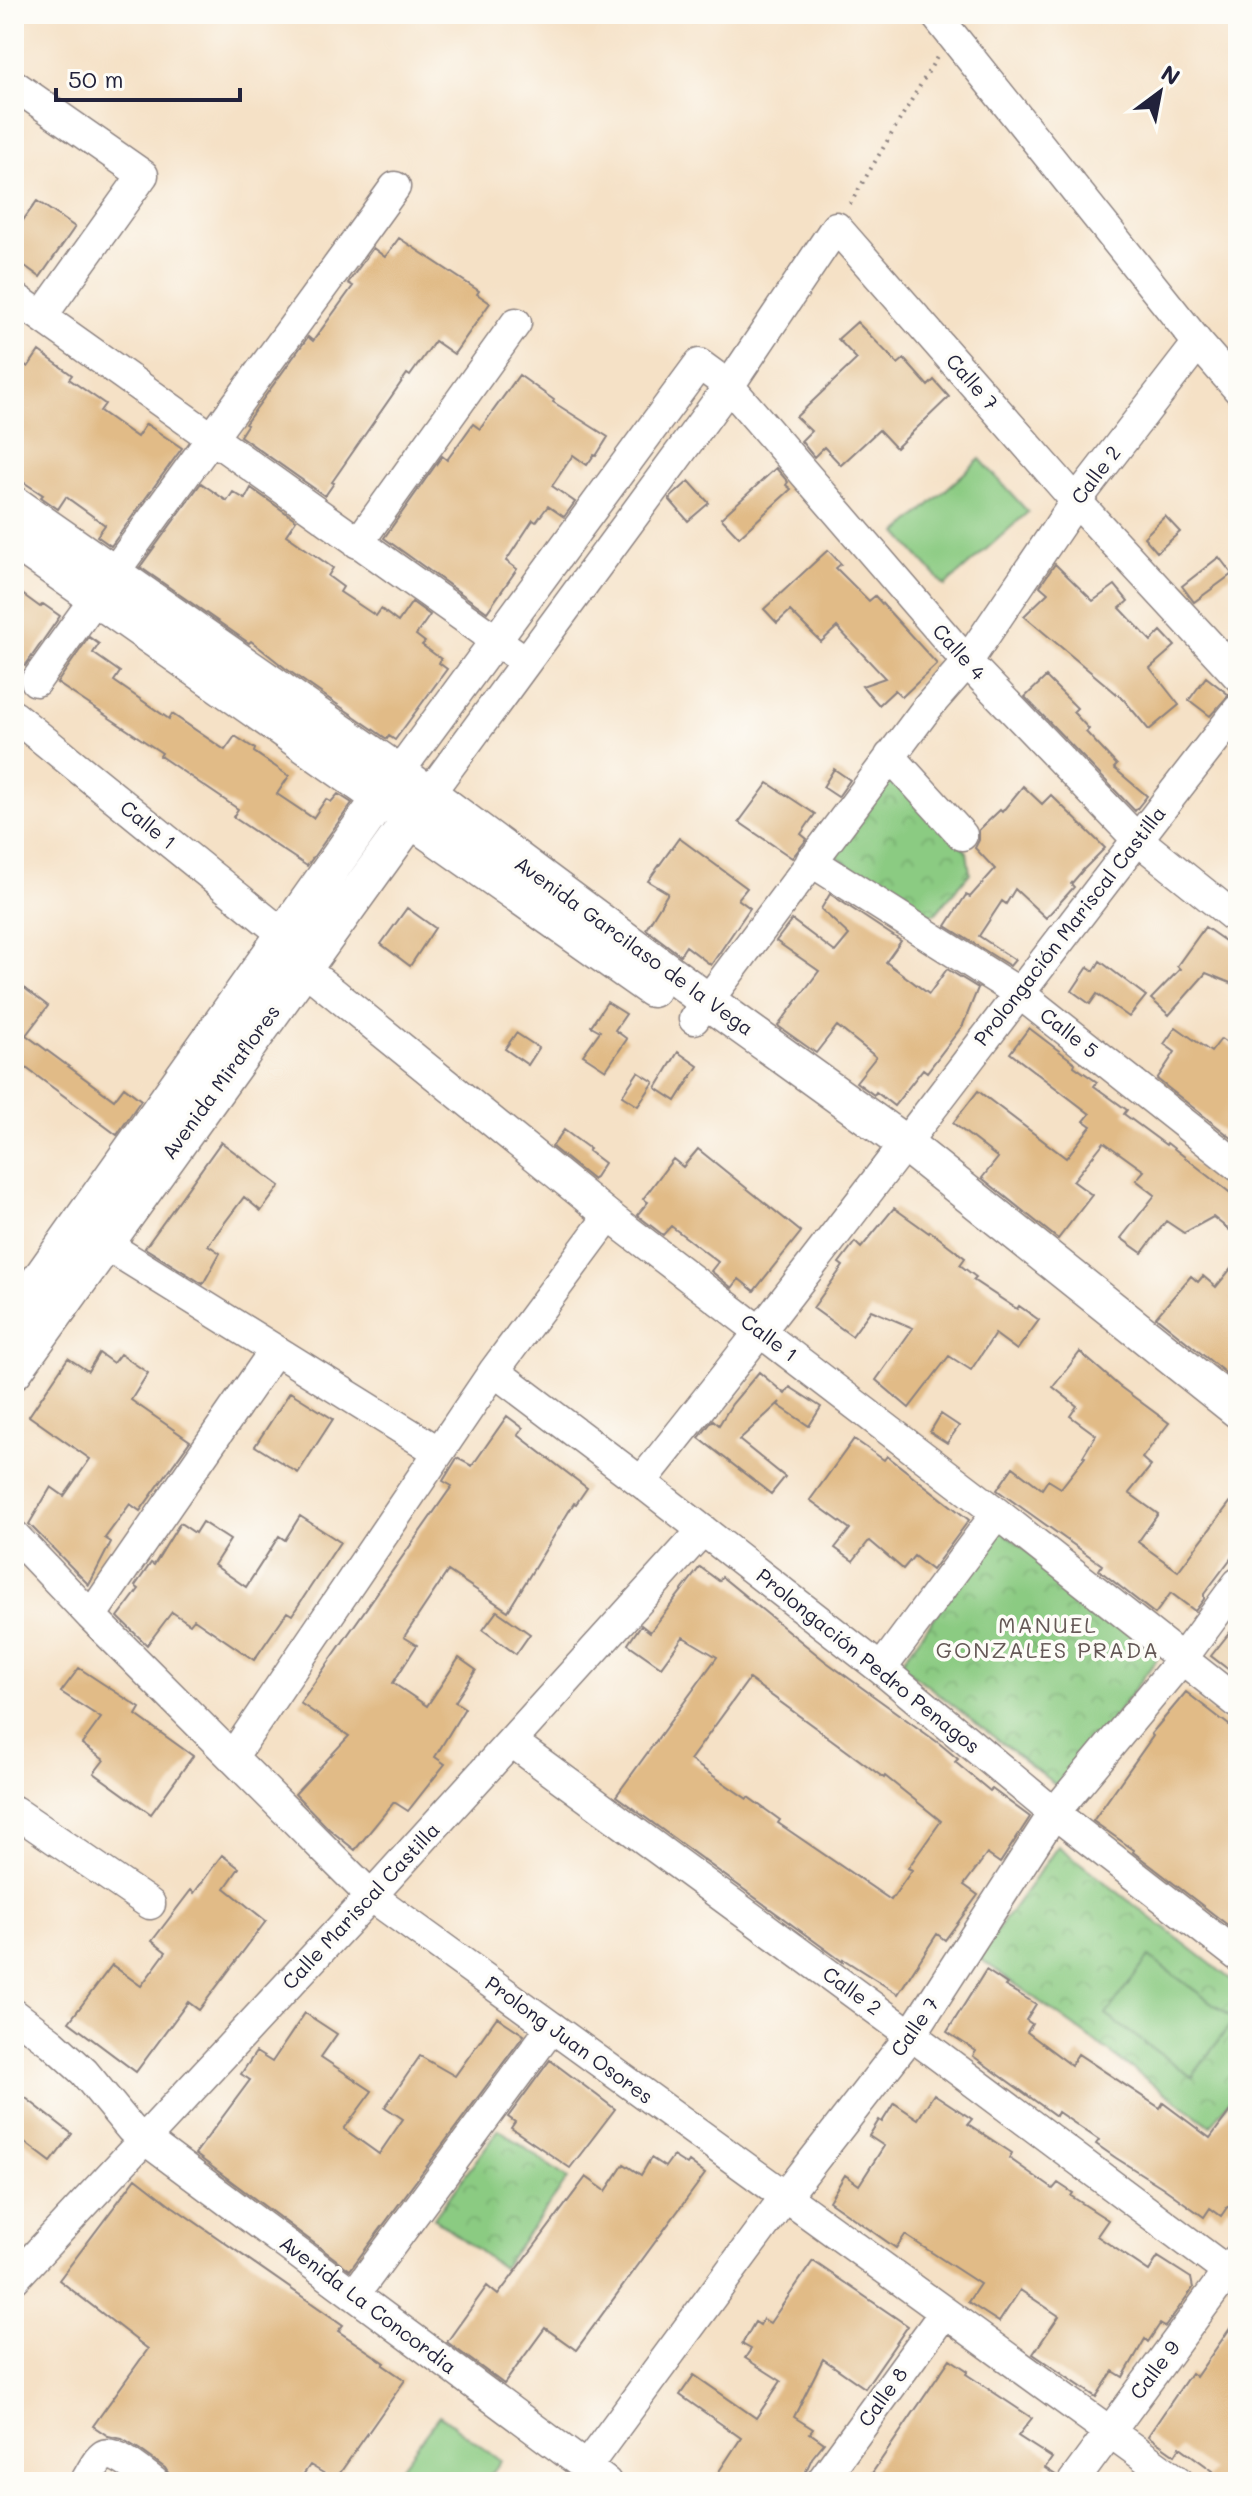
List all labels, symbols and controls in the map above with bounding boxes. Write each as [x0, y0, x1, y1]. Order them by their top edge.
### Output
scale bar [56, 52, 240, 102]
north arrow [1120, 52, 1200, 132]
text: N [1156, 58, 1186, 91]
text: 50 m [68, 63, 124, 94]
street label: Calle 7 [941, 348, 1004, 415]
street label: Calle 2 [1065, 440, 1126, 509]
street label: Calle 4 [928, 618, 992, 685]
street label: Calle 1 [115, 794, 182, 855]
street label: Prolongación Mariscal Castilla [967, 800, 1171, 1050]
street label: Avenida Garcilaso de la Vega [510, 850, 759, 1041]
street label: Avenida Miraflores [155, 999, 285, 1164]
street label: Calle 5 [1035, 1001, 1104, 1063]
street label: Calle 1 [736, 1307, 803, 1367]
street label: Prolongación Pedro Penagos [752, 1562, 986, 1759]
district label: MANUEL GONZALES PRADA [936, 1610, 1160, 1664]
street label: Calle Mariscal Castilla [276, 1816, 445, 1994]
street label: Calle 2 [818, 1960, 887, 2020]
street label: Prolong Juan Osores [480, 1969, 659, 2109]
street label: Calle 7 [884, 1992, 944, 2061]
street label: Avenida La Concordia [275, 2229, 462, 2379]
street label: Calle 9 [1124, 2335, 1185, 2404]
street label: Calle 8 [852, 2361, 913, 2431]

